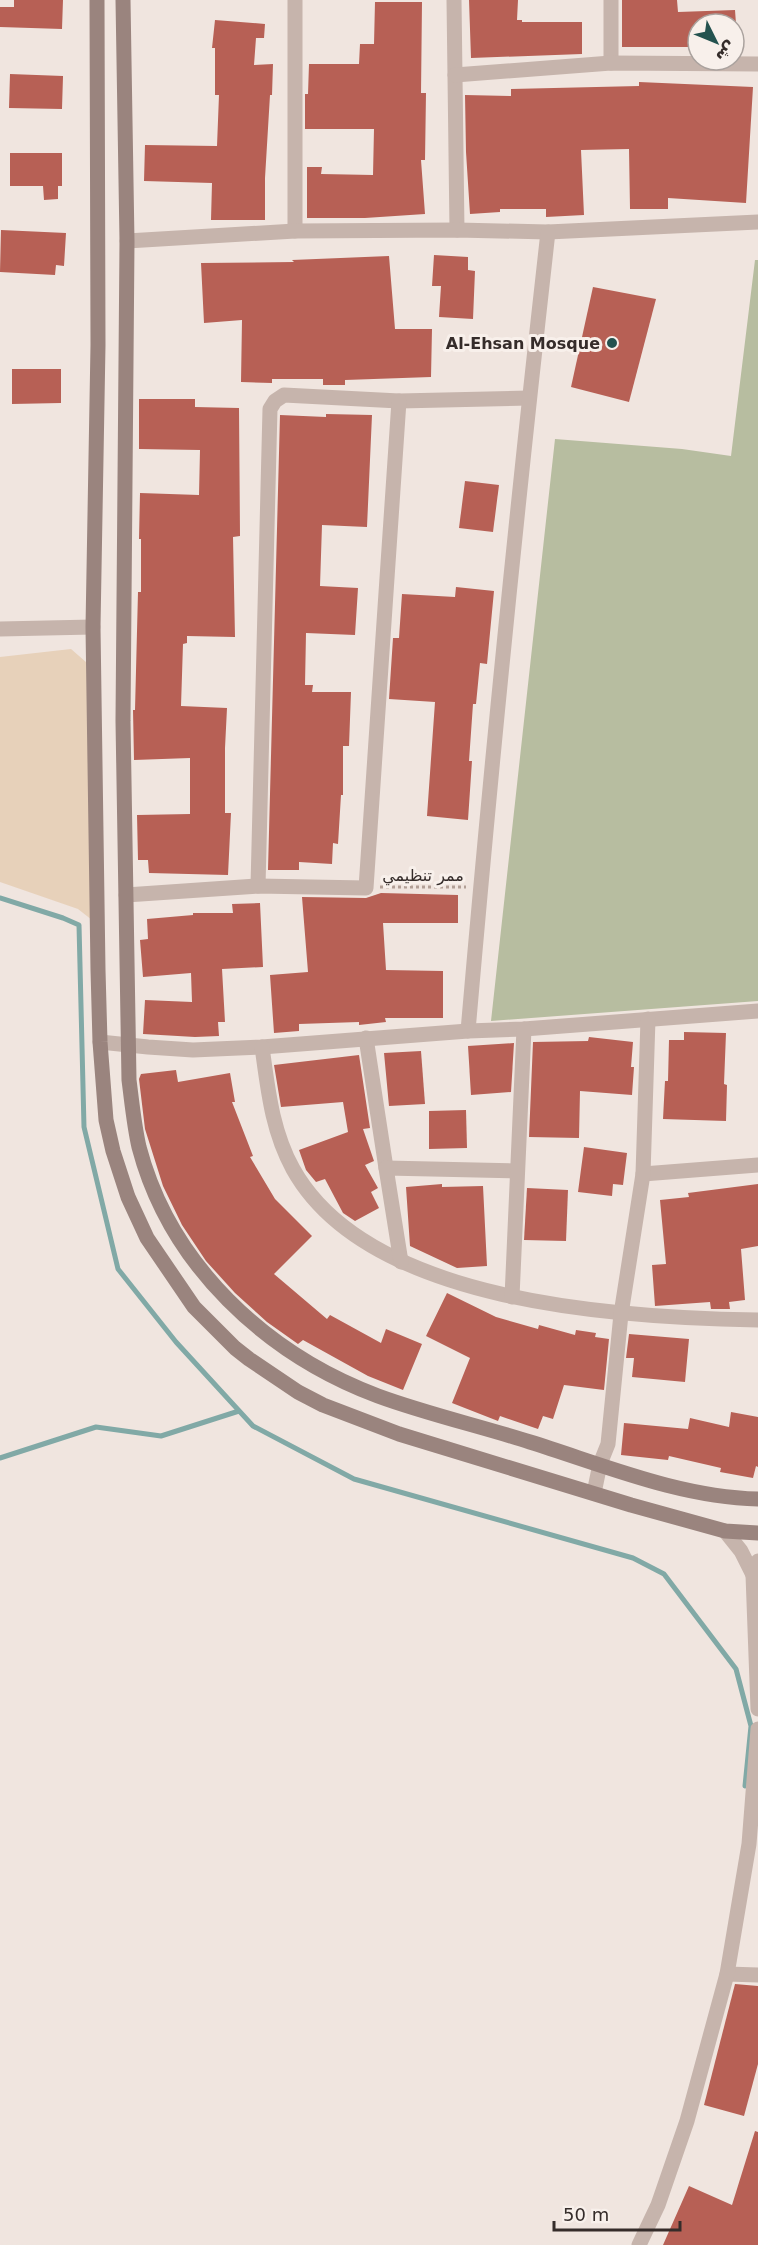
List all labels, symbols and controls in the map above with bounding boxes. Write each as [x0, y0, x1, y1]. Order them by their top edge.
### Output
north arrow [686, 12, 746, 72]
text: ش [712, 37, 741, 66]
place label: Al-Ehsan Mosque [446, 334, 600, 353]
marker: Al-Ehsan Mosque [605, 336, 619, 350]
street label: ممر تنظيمي [382, 866, 464, 886]
scale bar [554, 2194, 680, 2232]
text: 50 m [563, 2204, 609, 2225]

